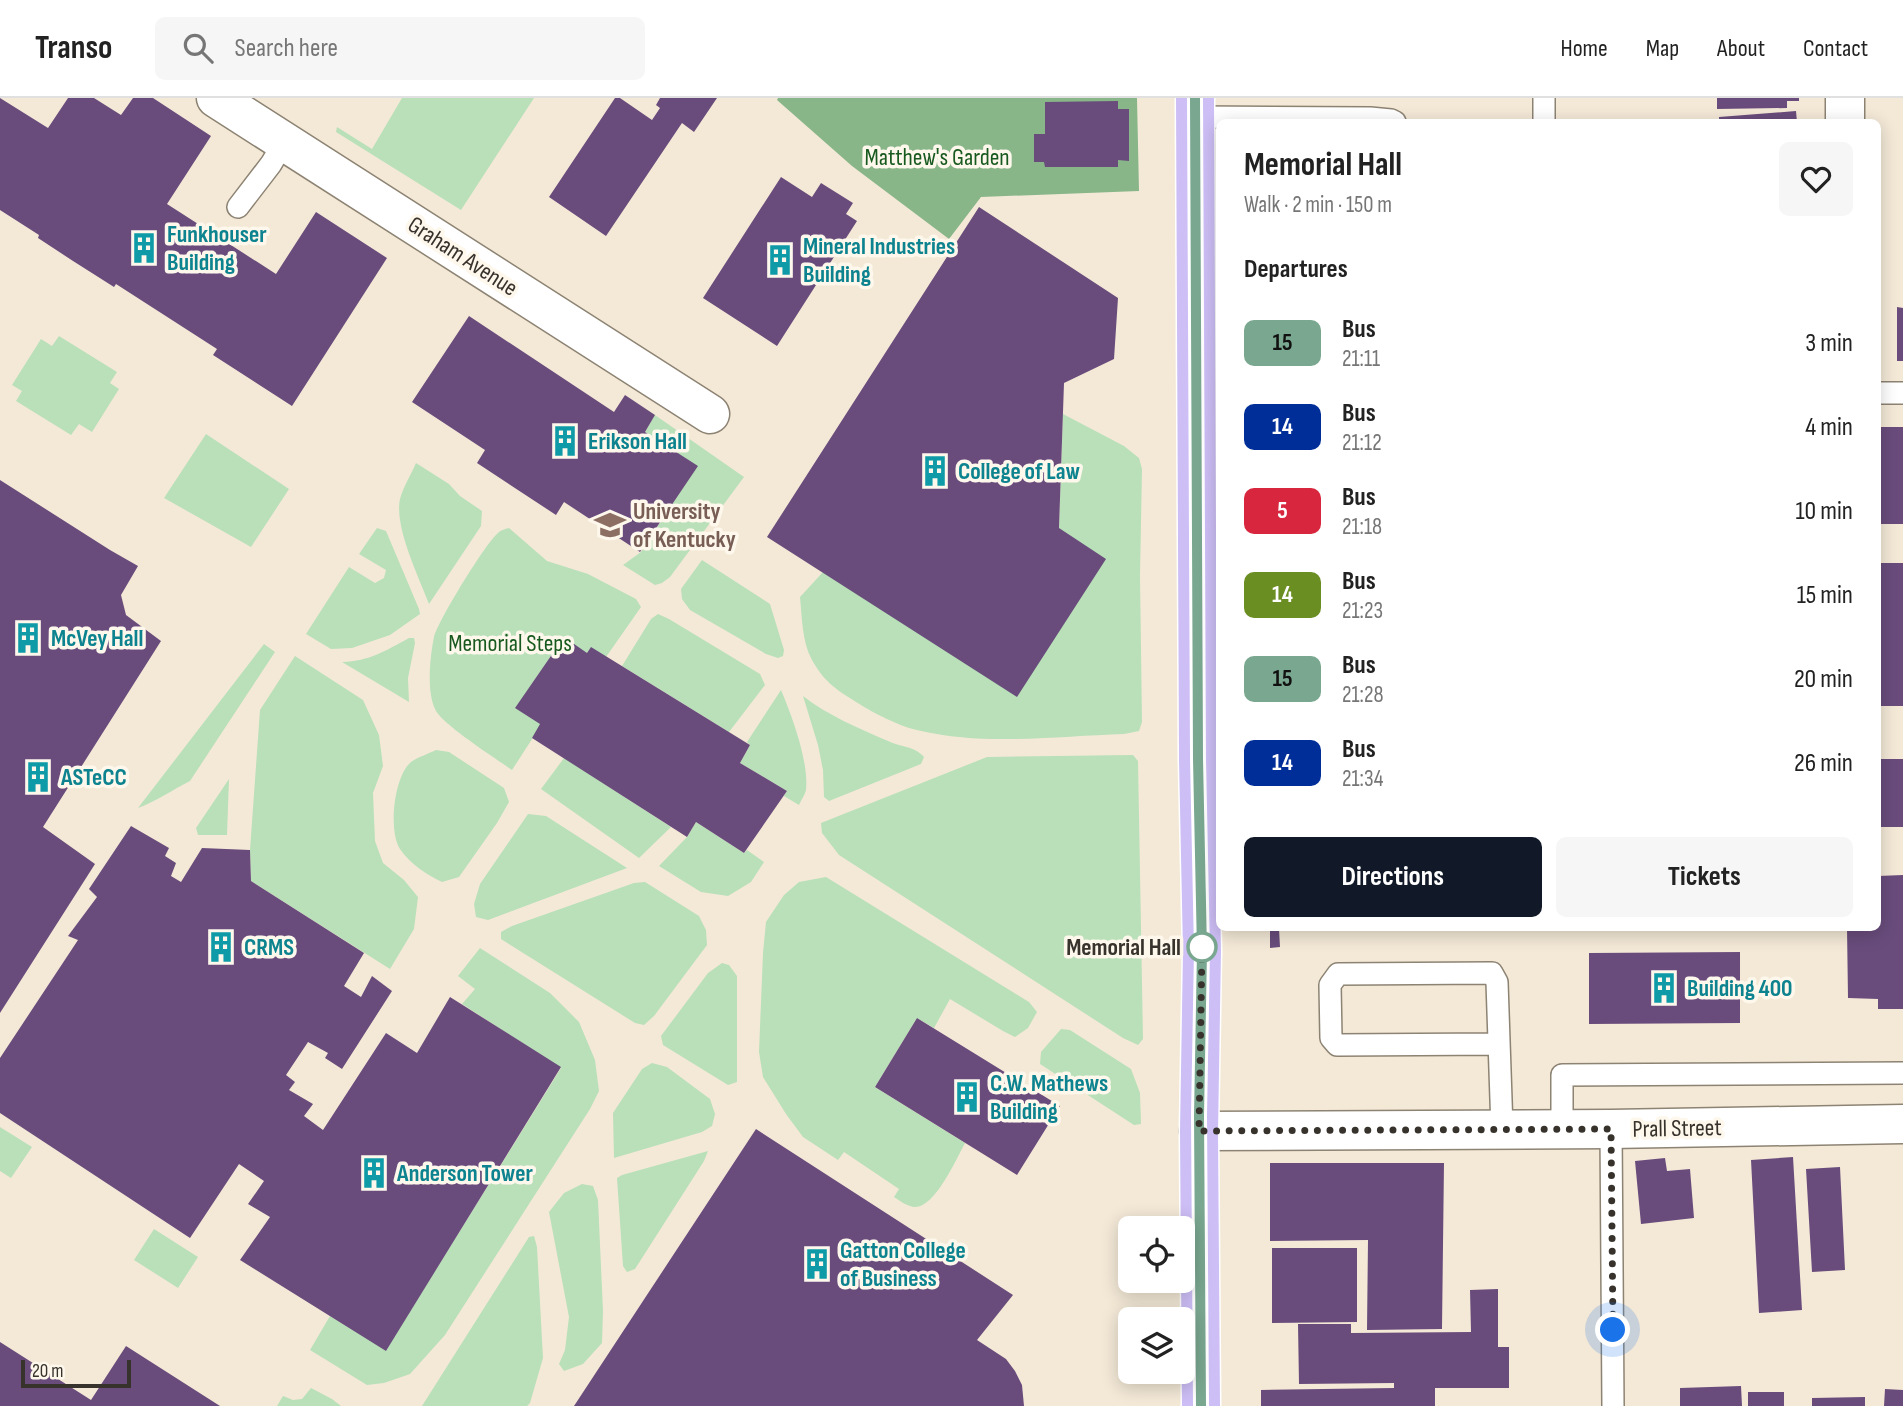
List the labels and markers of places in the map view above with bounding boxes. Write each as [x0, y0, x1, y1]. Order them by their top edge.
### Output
place label: Funkhouser Building [167, 220, 267, 277]
building icon: Funkhouser Building [127, 231, 161, 265]
place label: Mineral Industries Building [803, 232, 955, 289]
building icon: Mineral Industries Building [763, 243, 797, 277]
building icon: Erikson Hall [548, 424, 582, 458]
place label: Erikson Hall [588, 427, 687, 456]
building icon: College of Law [918, 454, 952, 488]
place label: College of Law [958, 457, 1080, 486]
place label: University of Kentucky [633, 497, 736, 554]
school or university icon: University of Kentucky [593, 508, 627, 542]
building icon: McVey Hall [11, 621, 45, 655]
place label: McVey Hall [51, 624, 143, 653]
building icon: ASTeCC [21, 760, 55, 794]
place label: ASTeCC [60, 763, 127, 792]
building icon: CRMS [204, 930, 238, 964]
marker: Memorial Hall [1187, 932, 1217, 962]
place label: CRMS [244, 933, 294, 962]
place label: Memorial Hall [1066, 933, 1181, 962]
building icon: Building 400 [1647, 971, 1681, 1005]
place label: Building 400 [1687, 974, 1793, 1003]
place label: C.W. Mathews Building [990, 1069, 1108, 1126]
building icon: C.W. Mathews Building [950, 1080, 984, 1114]
building icon: Anderson Tower [357, 1156, 391, 1190]
place label: Anderson Tower [396, 1159, 533, 1188]
place label: Gatton College of Business [840, 1236, 966, 1293]
building icon: Gatton College of Business [800, 1247, 834, 1281]

